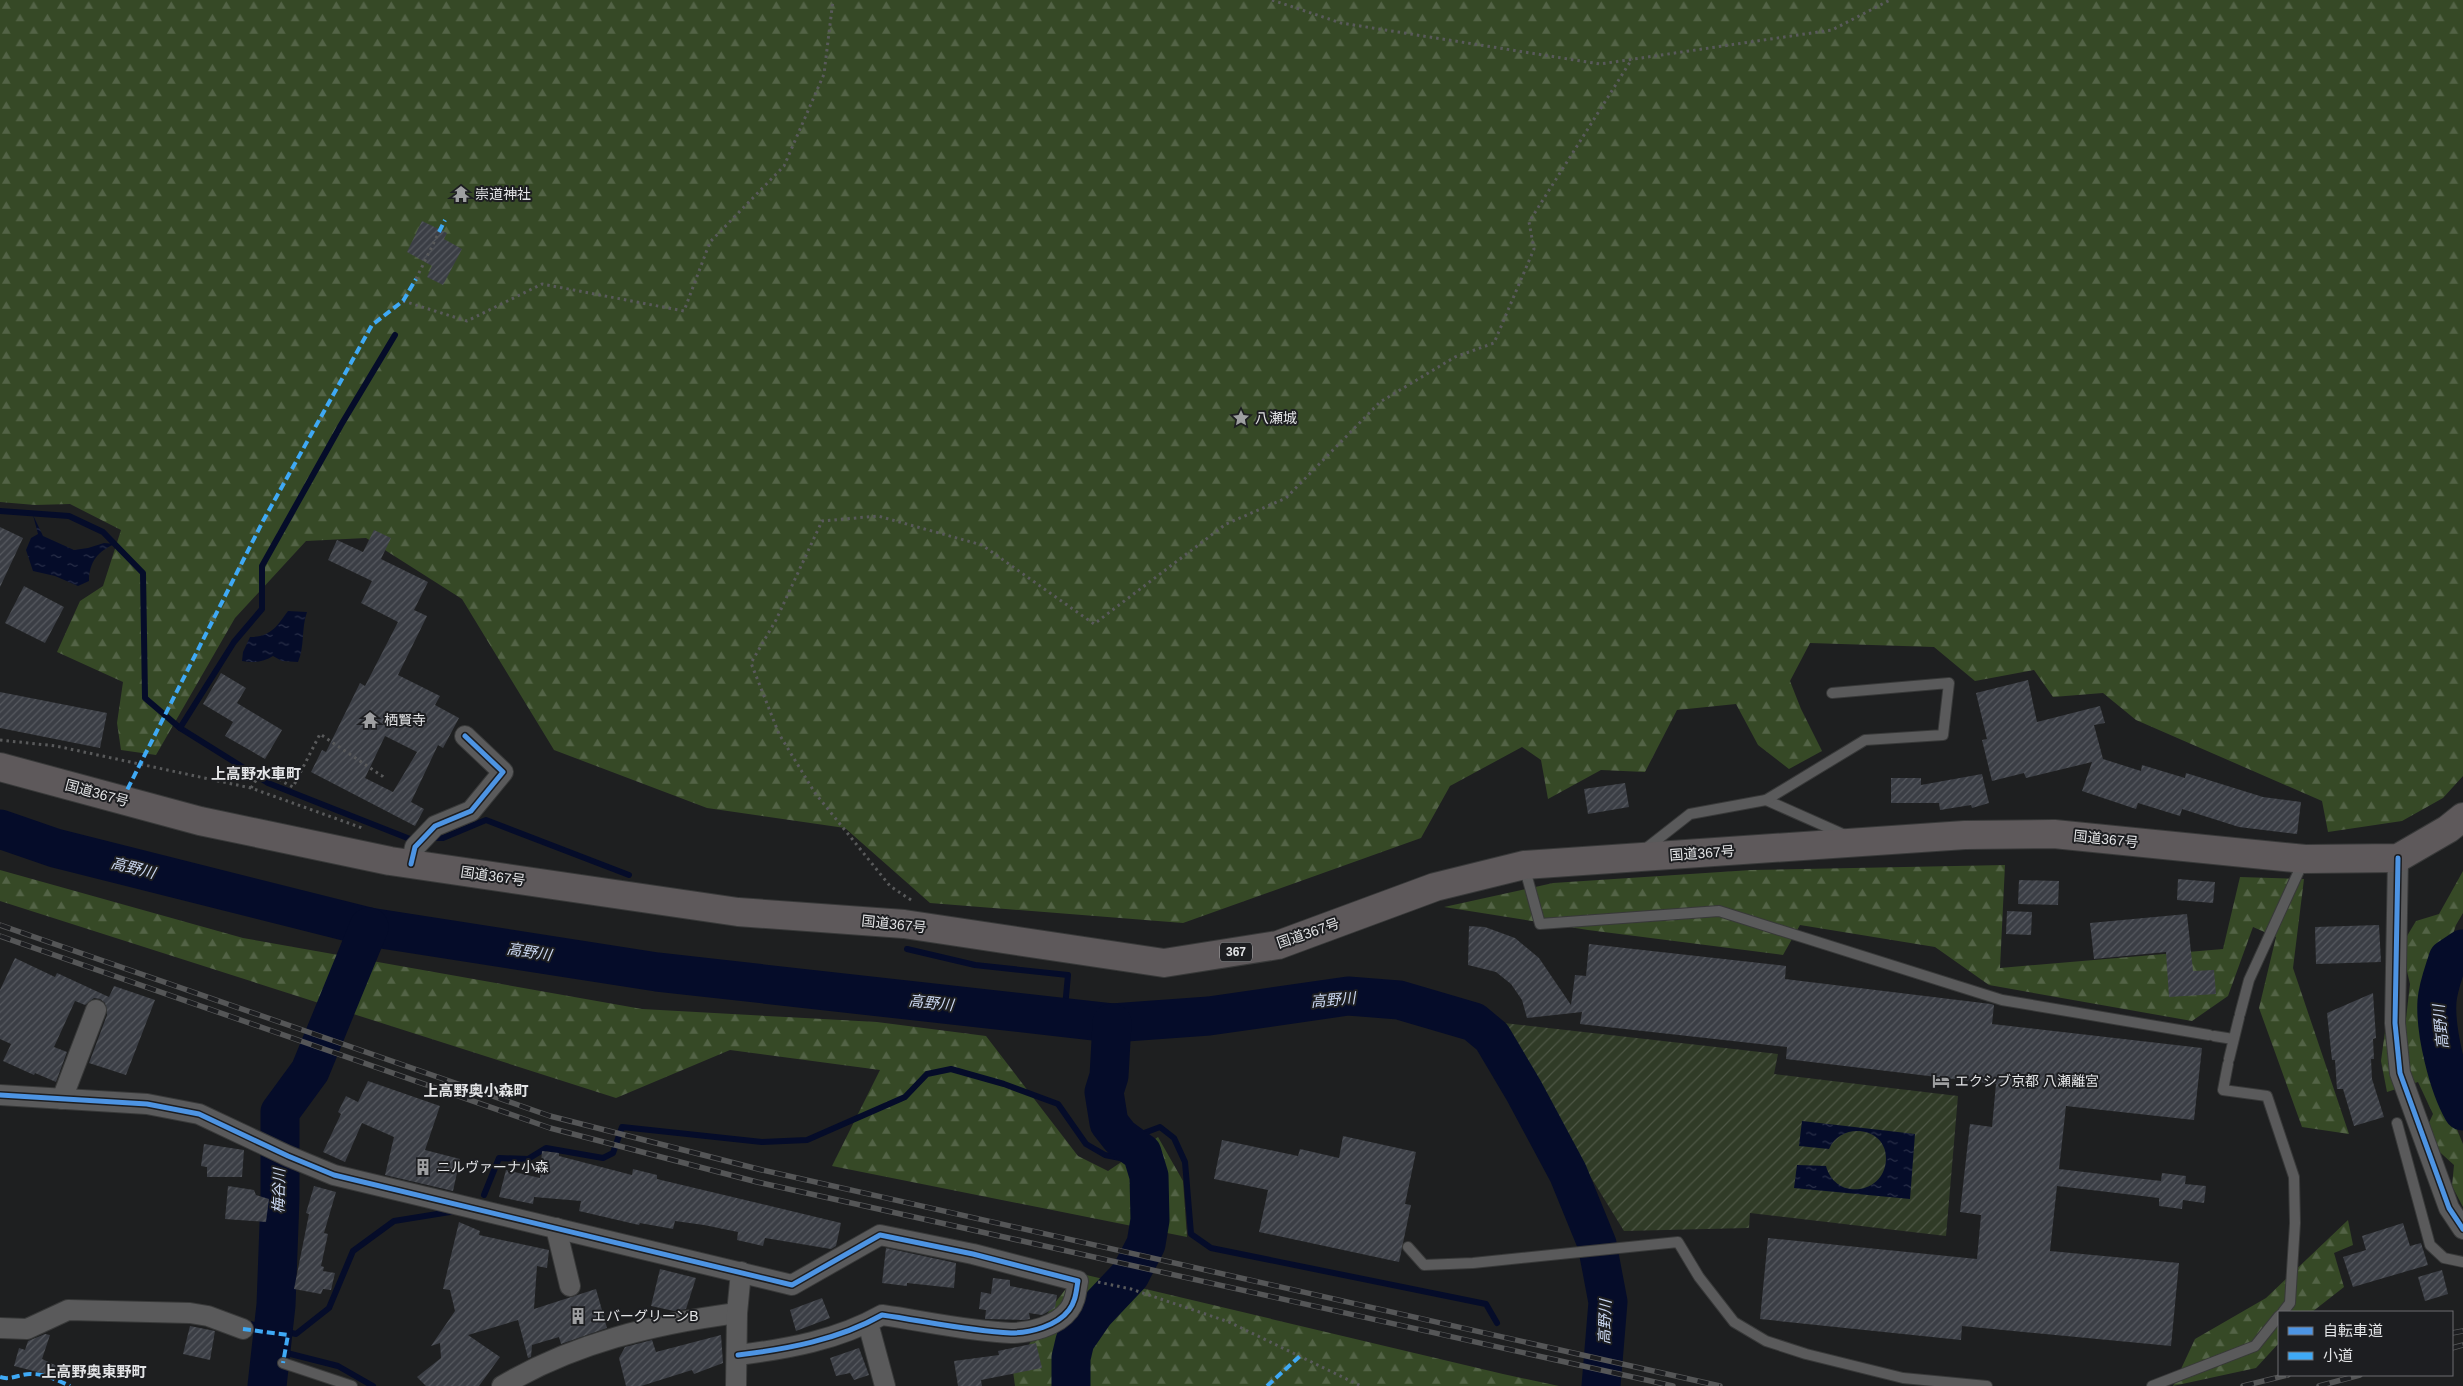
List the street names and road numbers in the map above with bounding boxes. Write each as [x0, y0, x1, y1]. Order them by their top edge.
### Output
street label: 国道367号 [63, 777, 131, 809]
street label: 国道367号 [2073, 828, 2139, 850]
street label: 国道367号 [1669, 843, 1735, 863]
street label: 国道367号 [460, 864, 526, 888]
street label: 国道367号 [861, 913, 927, 935]
street label: 国道367号 [1274, 915, 1342, 951]
road number: 367 [1220, 942, 1252, 962]

